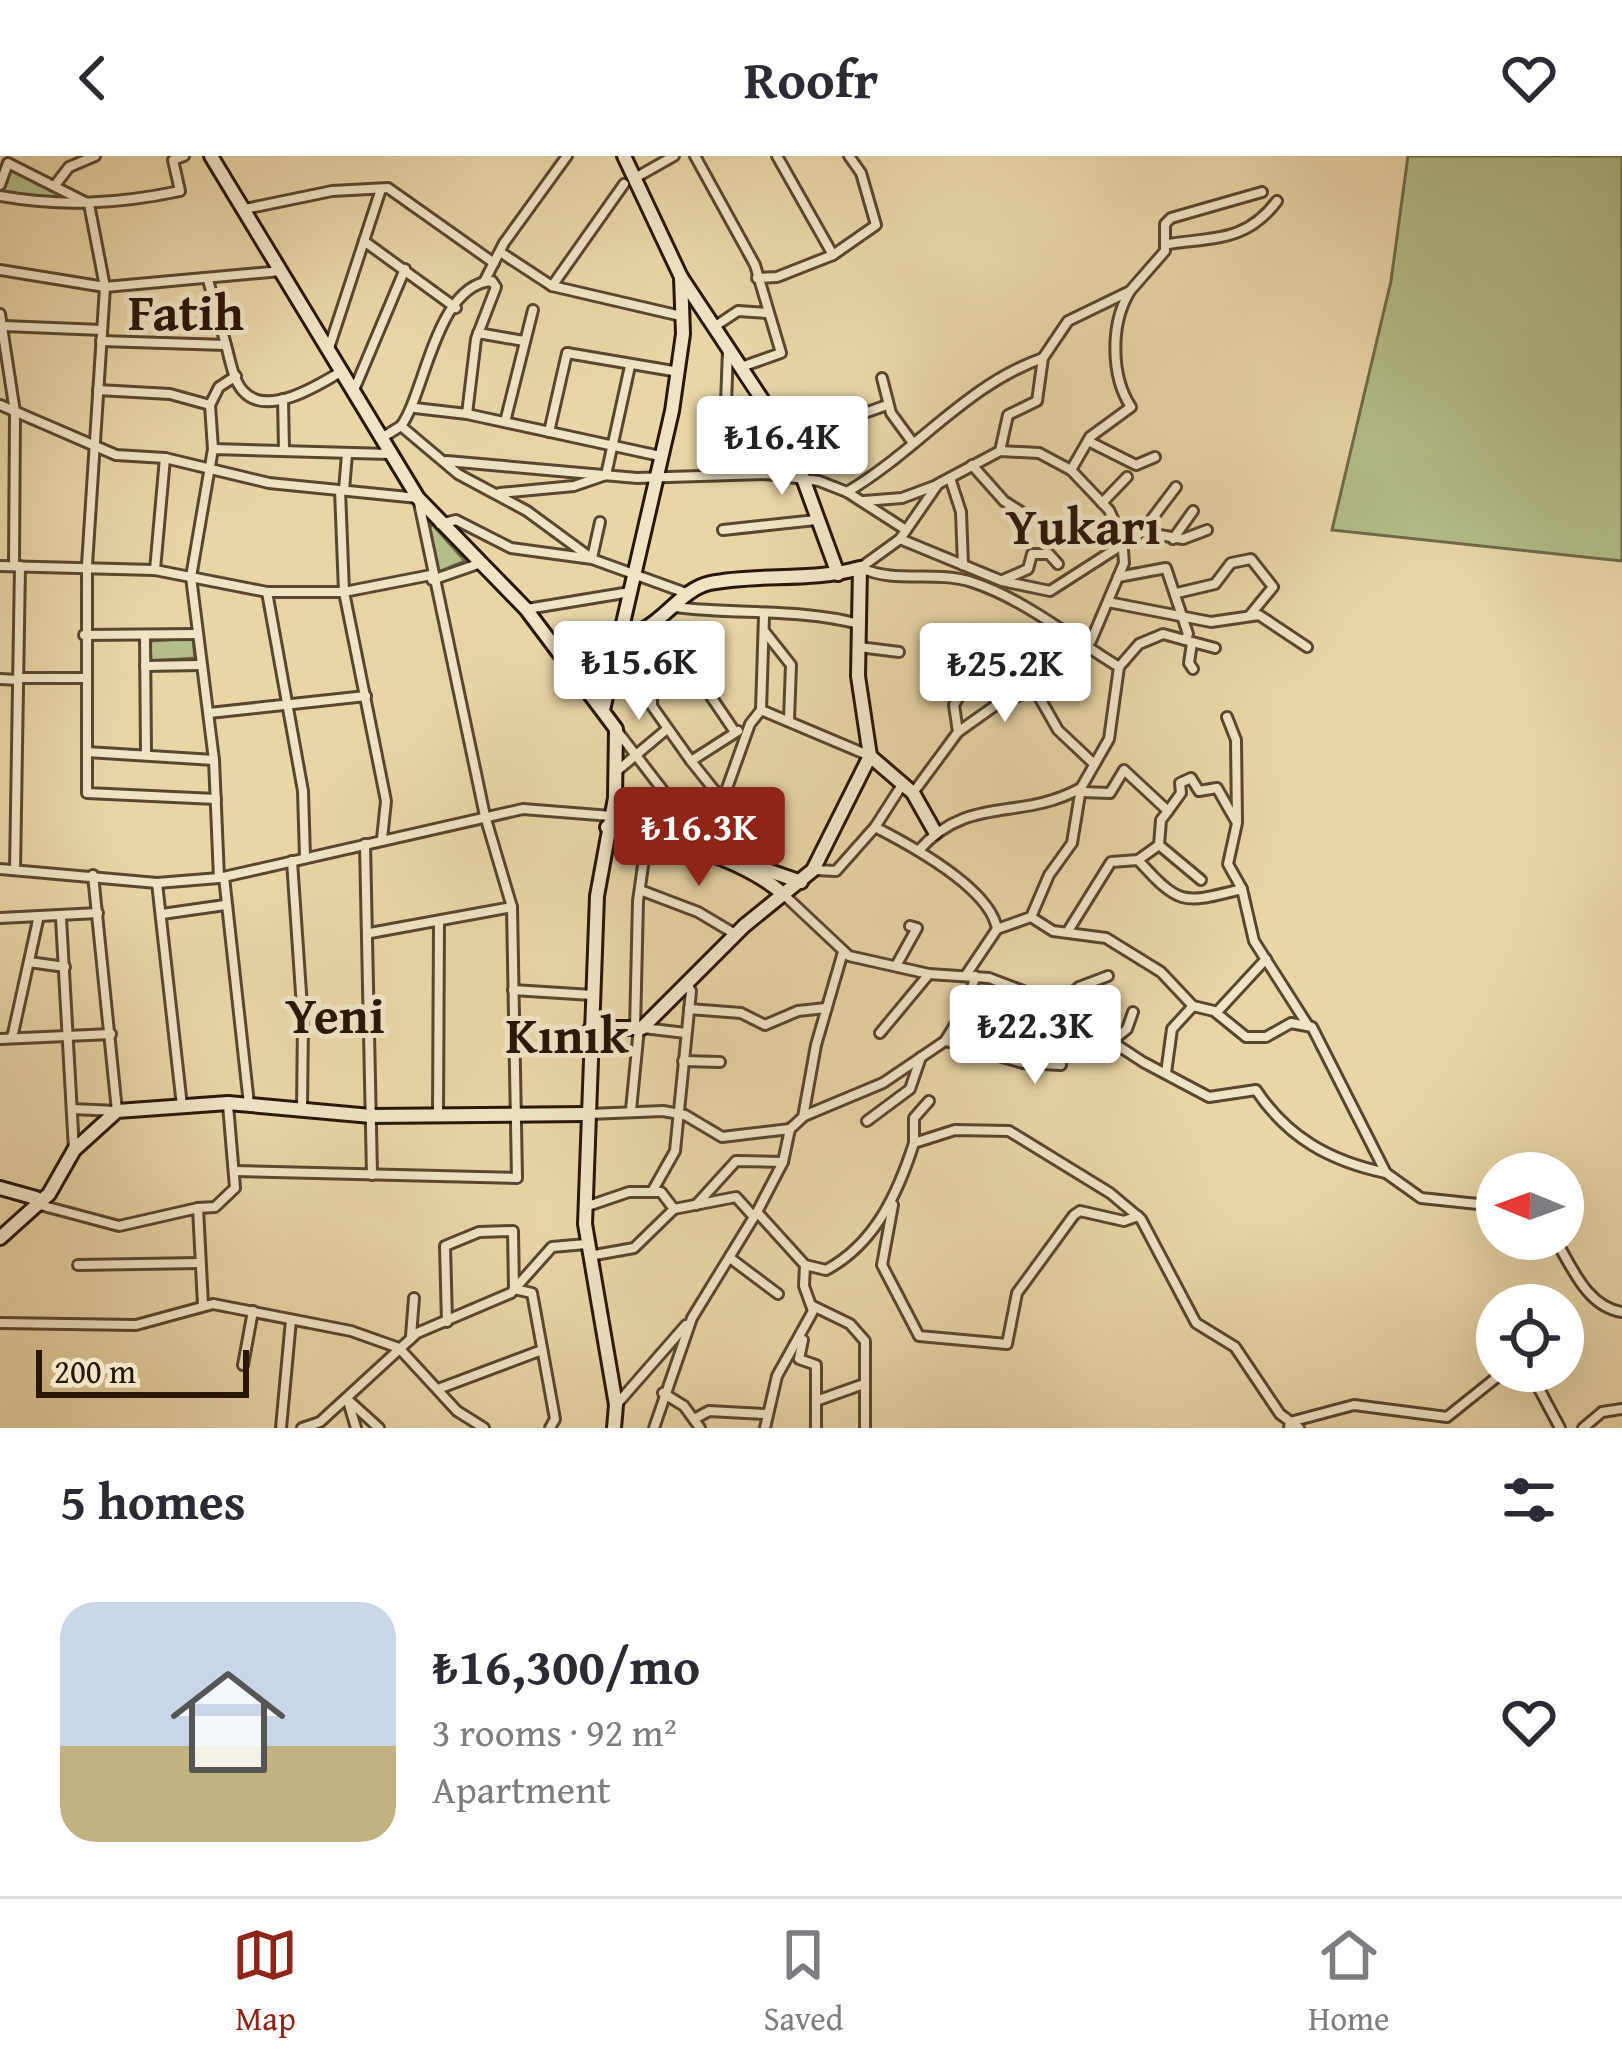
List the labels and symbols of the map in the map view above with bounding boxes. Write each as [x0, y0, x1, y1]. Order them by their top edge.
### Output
district label: Fatih [128, 274, 244, 349]
pin: ₺16.4K [684, 396, 880, 498]
district label: Yukarı [1005, 488, 1161, 563]
pin: ₺15.6K [541, 621, 737, 723]
pin: ₺25.2K [907, 623, 1103, 725]
pin: ₺16.3K [601, 787, 797, 889]
district label: Yeni [285, 977, 385, 1052]
pin: ₺22.3K [937, 985, 1133, 1087]
district label: Kınık [506, 997, 629, 1072]
north arrow [1476, 1152, 1584, 1260]
scale bar [36, 1344, 249, 1397]

